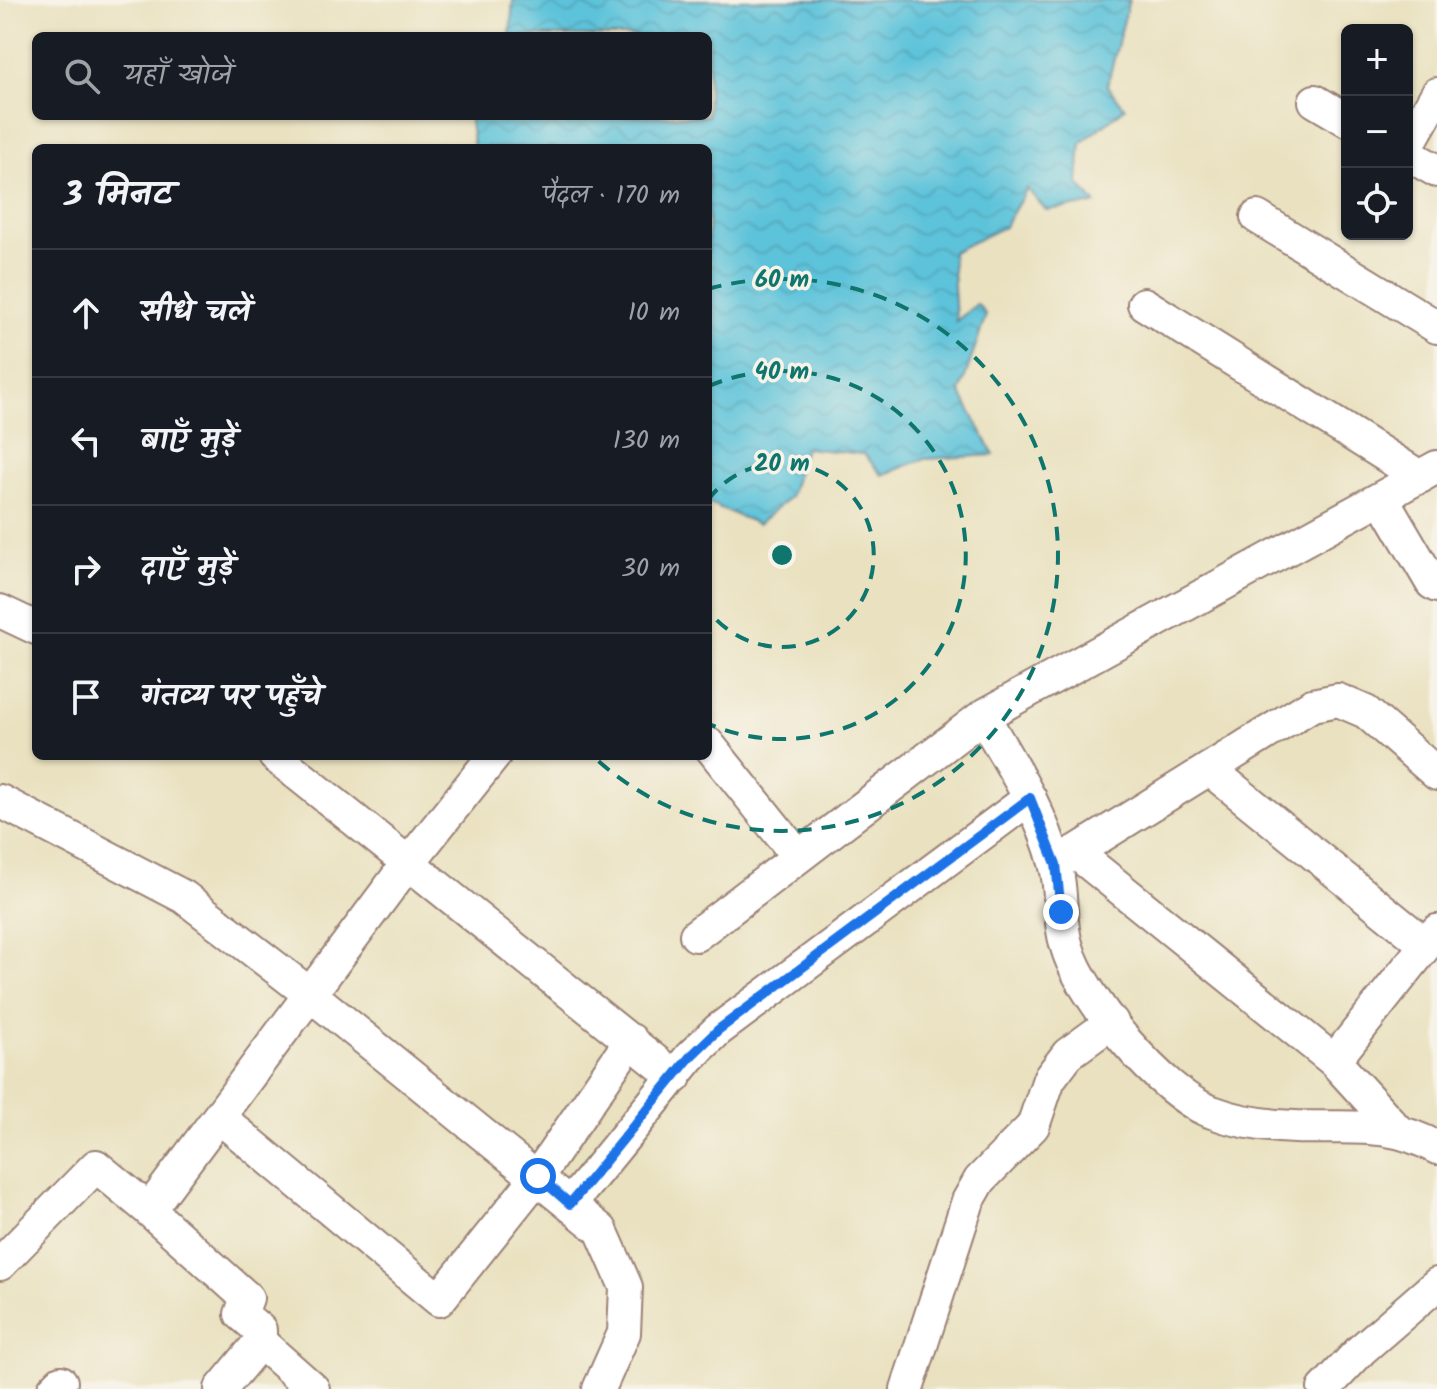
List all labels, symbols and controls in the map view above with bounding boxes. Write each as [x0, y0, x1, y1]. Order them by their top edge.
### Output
map controls [1341, 24, 1413, 240]
button: + [1341, 24, 1413, 96]
search box [32, 32, 712, 120]
text: यहाँ खोजें [124, 52, 232, 100]
icon: search [60, 54, 104, 98]
button: − [1341, 96, 1413, 168]
button: locate [1341, 168, 1413, 240]
text: 3 मिनट [64, 169, 173, 223]
text: पैदल · 170 m [543, 175, 680, 217]
text: 60 m [755, 261, 809, 300]
text: सीधे चलें [140, 289, 250, 337]
icon: ahead [64, 291, 108, 335]
text: 10 m [628, 292, 680, 334]
text: 40 m [755, 353, 809, 392]
text: बाएँ मुड़ें [140, 417, 236, 465]
icon: left [64, 419, 108, 463]
text: 130 m [613, 420, 680, 462]
text: 20 m [754, 445, 810, 484]
centre of rings [768, 541, 796, 569]
text: दाएँ मुड़ें [140, 545, 234, 593]
icon: right [64, 547, 108, 591]
text: 30 m [621, 548, 680, 590]
text: गंतव्य पर पहुँचे [140, 673, 321, 721]
icon: arrive [64, 675, 108, 719]
route end [1043, 894, 1079, 930]
route start [520, 1158, 556, 1194]

